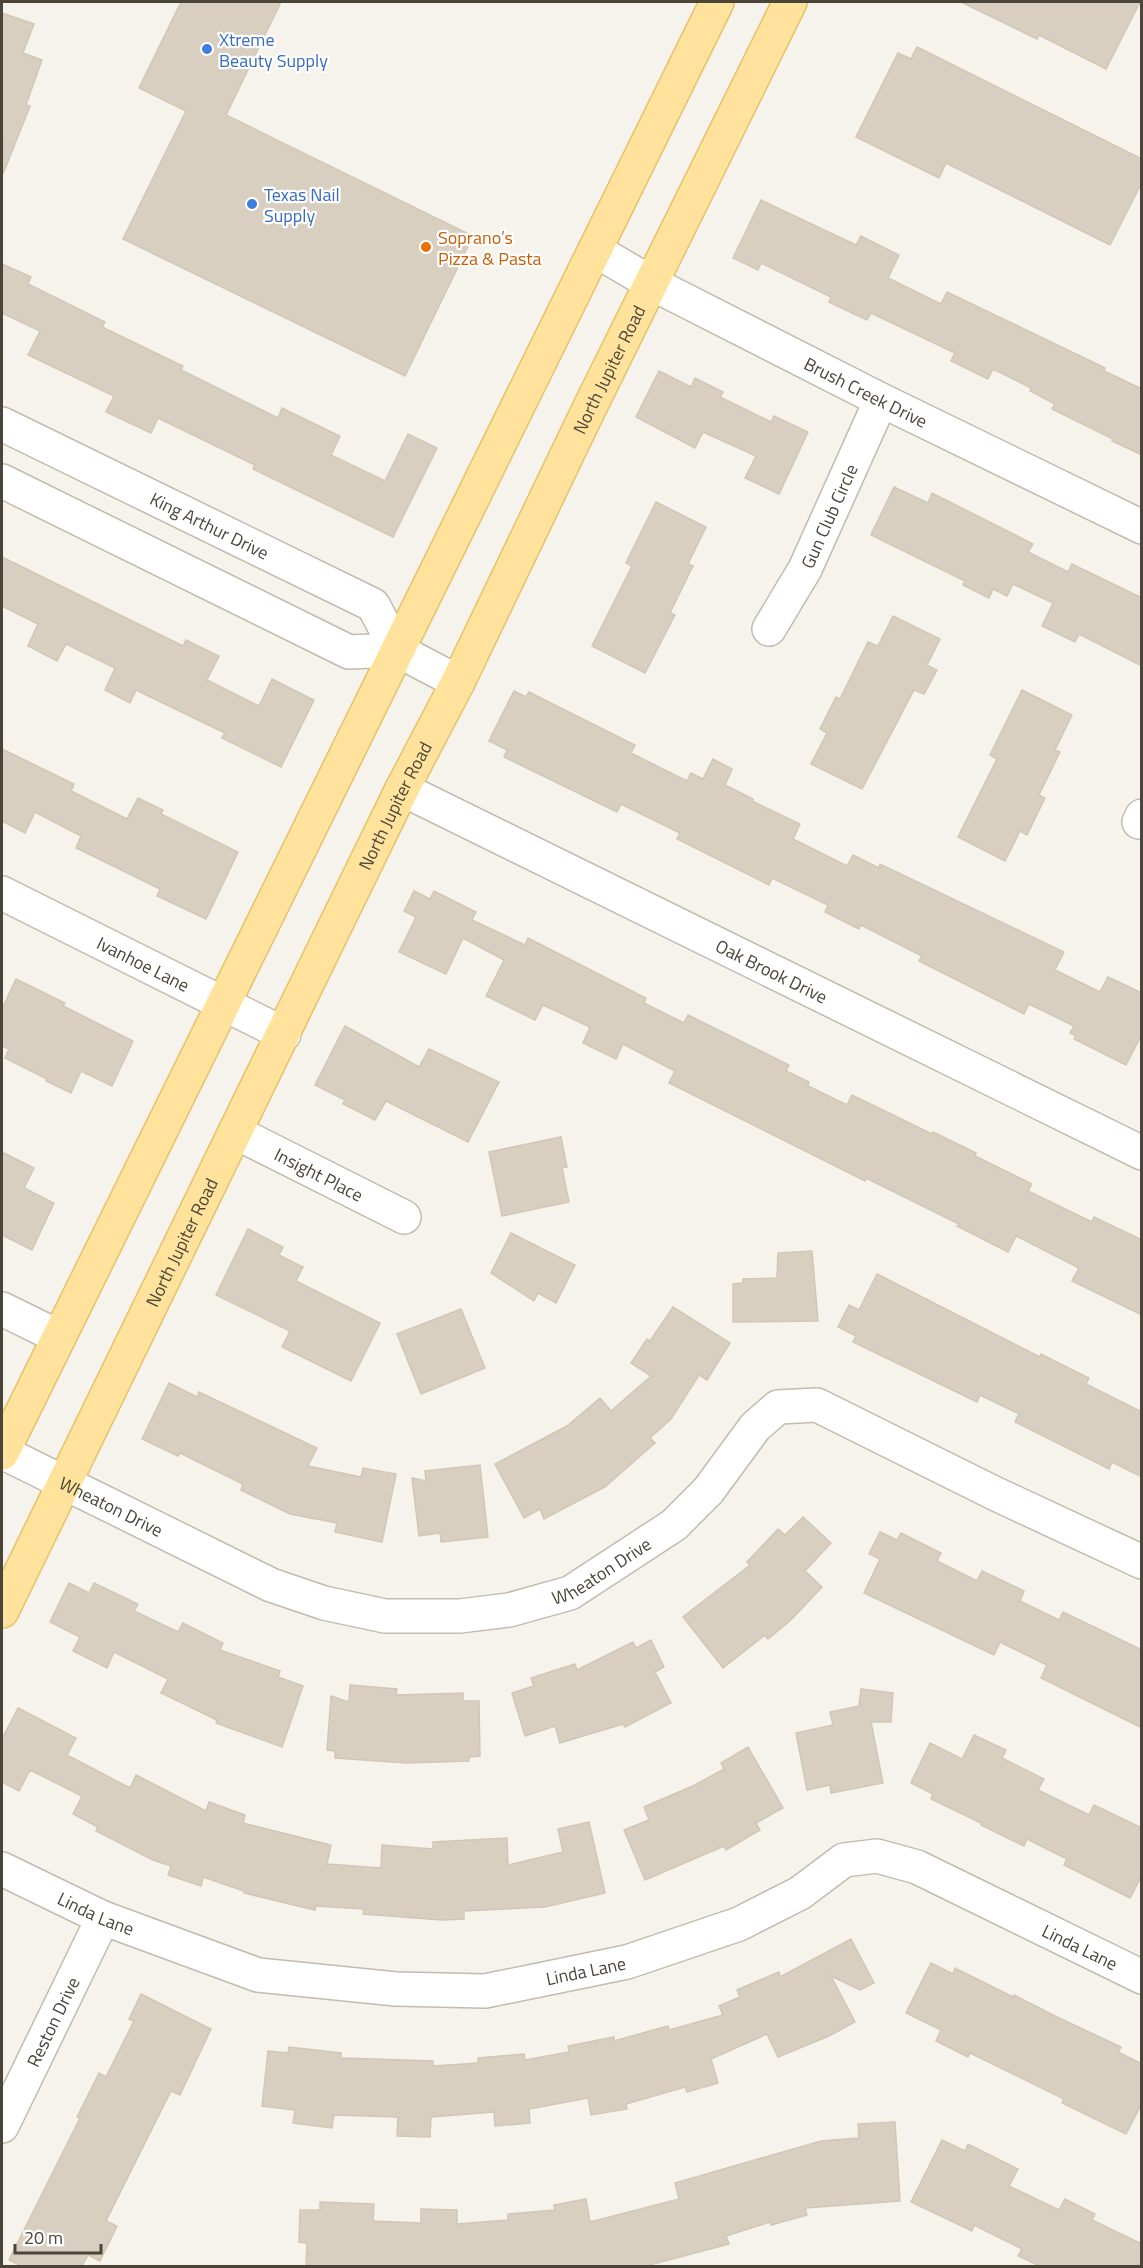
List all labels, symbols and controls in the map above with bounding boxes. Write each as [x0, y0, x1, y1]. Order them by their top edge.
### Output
place label: Xtreme Beauty Supply [219, 26, 328, 74]
marker: Xtreme Beauty Supply [200, 42, 214, 56]
place label: Texas Nail Supply [264, 181, 340, 229]
marker: Texas Nail Supply [245, 197, 259, 211]
place label: Soprano’s Pizza & Pasta [438, 224, 542, 272]
marker: Soprano’s Pizza & Pasta [419, 240, 433, 254]
street label: North Jupiter Road [566, 300, 652, 438]
street label: Brush Creek Drive [800, 350, 932, 434]
street label: Gun Club Circle [793, 459, 864, 573]
street label: King Arthur Drive [146, 485, 274, 566]
street label: North Jupiter Road [351, 737, 438, 874]
street label: Ivanhoe Lane [92, 929, 194, 998]
street label: Oak Brook Drive [711, 932, 832, 1010]
street label: Insight Place [270, 1141, 368, 1208]
street label: North Jupiter Road [138, 1173, 224, 1311]
street label: Wheaton Drive [55, 1469, 168, 1543]
street label: Wheaton Drive [549, 1530, 656, 1611]
street label: Linda Lane [53, 1885, 138, 1942]
street label: Linda Lane [1038, 1917, 1122, 1977]
street label: Linda Lane [543, 1949, 628, 1992]
street label: Reston Drive [19, 1972, 86, 2071]
scale bar [15, 2217, 100, 2255]
text: 20 m [24, 2224, 63, 2251]

